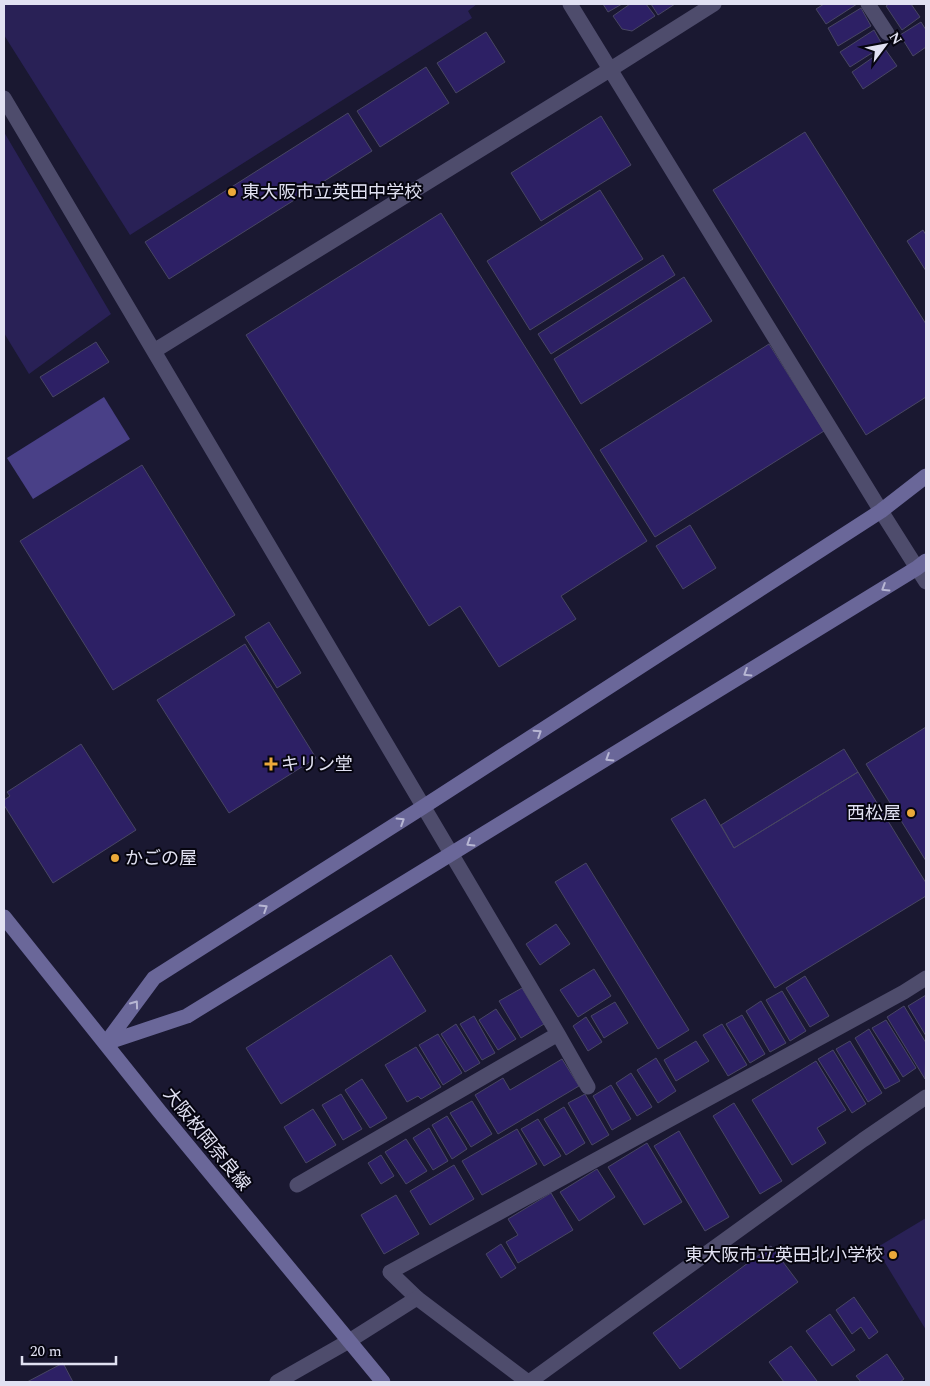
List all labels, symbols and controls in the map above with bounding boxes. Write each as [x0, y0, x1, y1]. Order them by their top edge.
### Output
north arrow [860, 20, 910, 70]
text: N [884, 28, 908, 49]
place label: 東大阪市立英田中学校 [242, 179, 422, 206]
marker: 東大阪市立英田中学校 [226, 186, 238, 198]
one-way arrow [882, 581, 891, 591]
one-way arrow [743, 666, 752, 676]
one-way arrow [532, 729, 541, 739]
place label: キリン堂 [281, 751, 353, 778]
one-way arrow [605, 751, 614, 761]
marker: キリン堂 [265, 758, 277, 770]
place label: 西松屋 [847, 800, 901, 827]
marker: 西松屋 [905, 807, 917, 819]
one-way arrow [396, 817, 405, 827]
one-way arrow [466, 836, 475, 846]
place label: かごの屋 [125, 845, 197, 872]
marker: かごの屋 [109, 852, 121, 864]
one-way arrow [258, 905, 268, 914]
one-way arrow [129, 1000, 138, 1010]
street label: 大阪枚岡奈良線 [156, 1082, 257, 1197]
place label: 東大阪市立英田北小学校 [685, 1242, 883, 1269]
marker: 東大阪市立英田北小学校 [887, 1249, 899, 1261]
scale bar [22, 1334, 116, 1366]
text: 20 m [30, 1340, 62, 1363]

